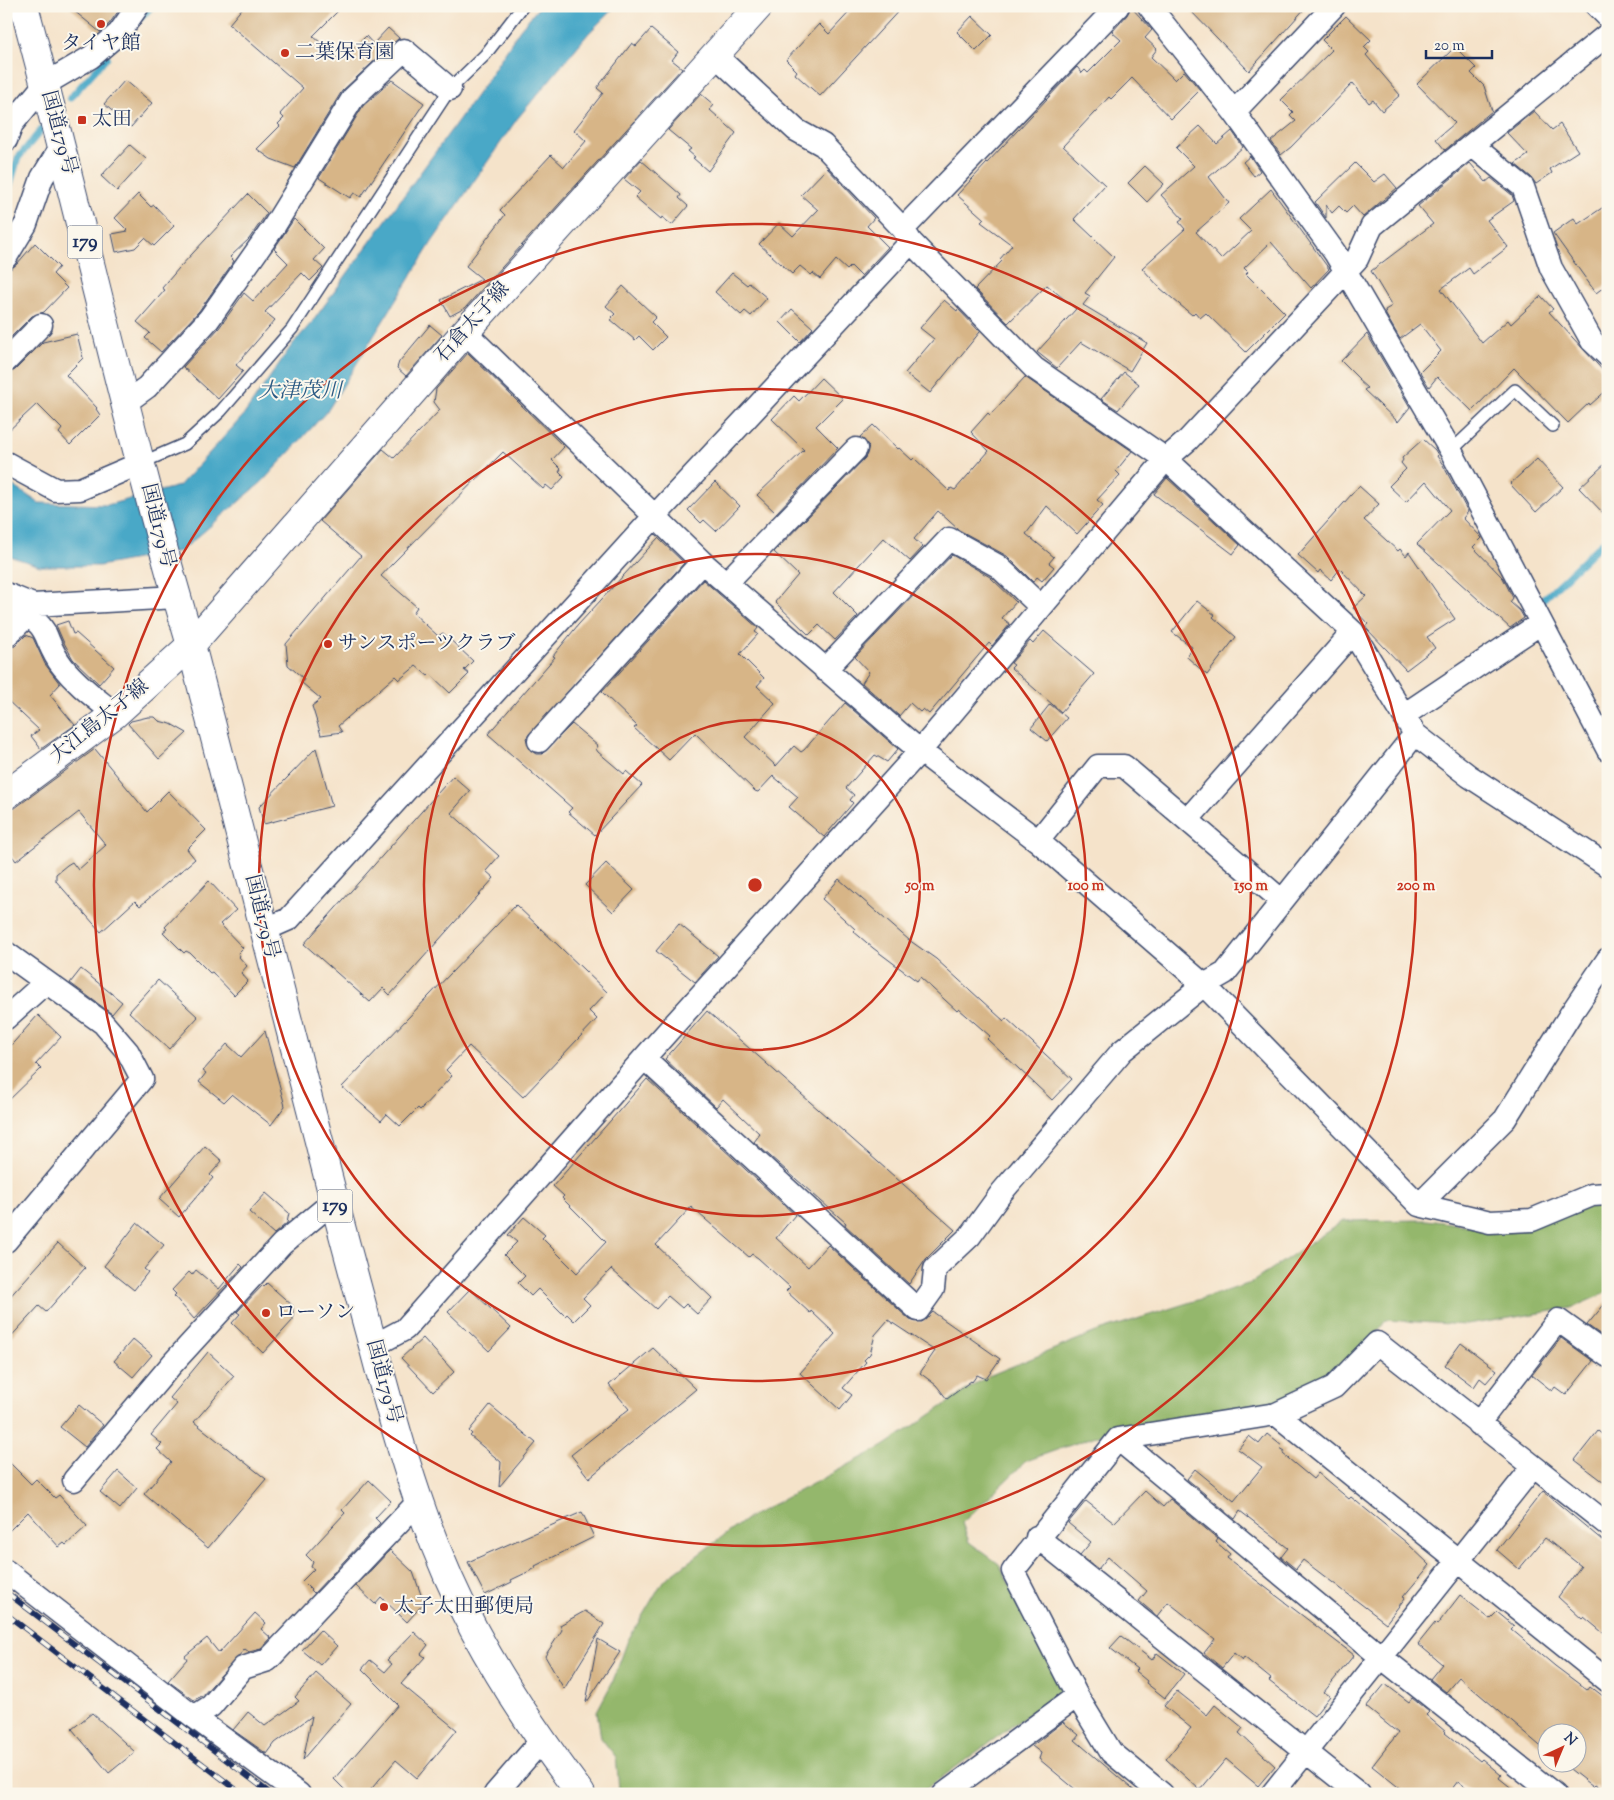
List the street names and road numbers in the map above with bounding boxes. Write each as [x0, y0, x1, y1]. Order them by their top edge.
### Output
street label: 国道179号 [33, 88, 83, 178]
road number: 179 [68, 226, 102, 258]
street label: 石倉太子線 [429, 276, 517, 370]
street label: 国道179号 [133, 481, 181, 571]
street label: 大江島太子線 [44, 673, 156, 771]
street label: 国道179号 [237, 872, 285, 962]
road number: 179 [318, 1190, 352, 1222]
street label: 国道179号 [358, 1337, 408, 1427]

